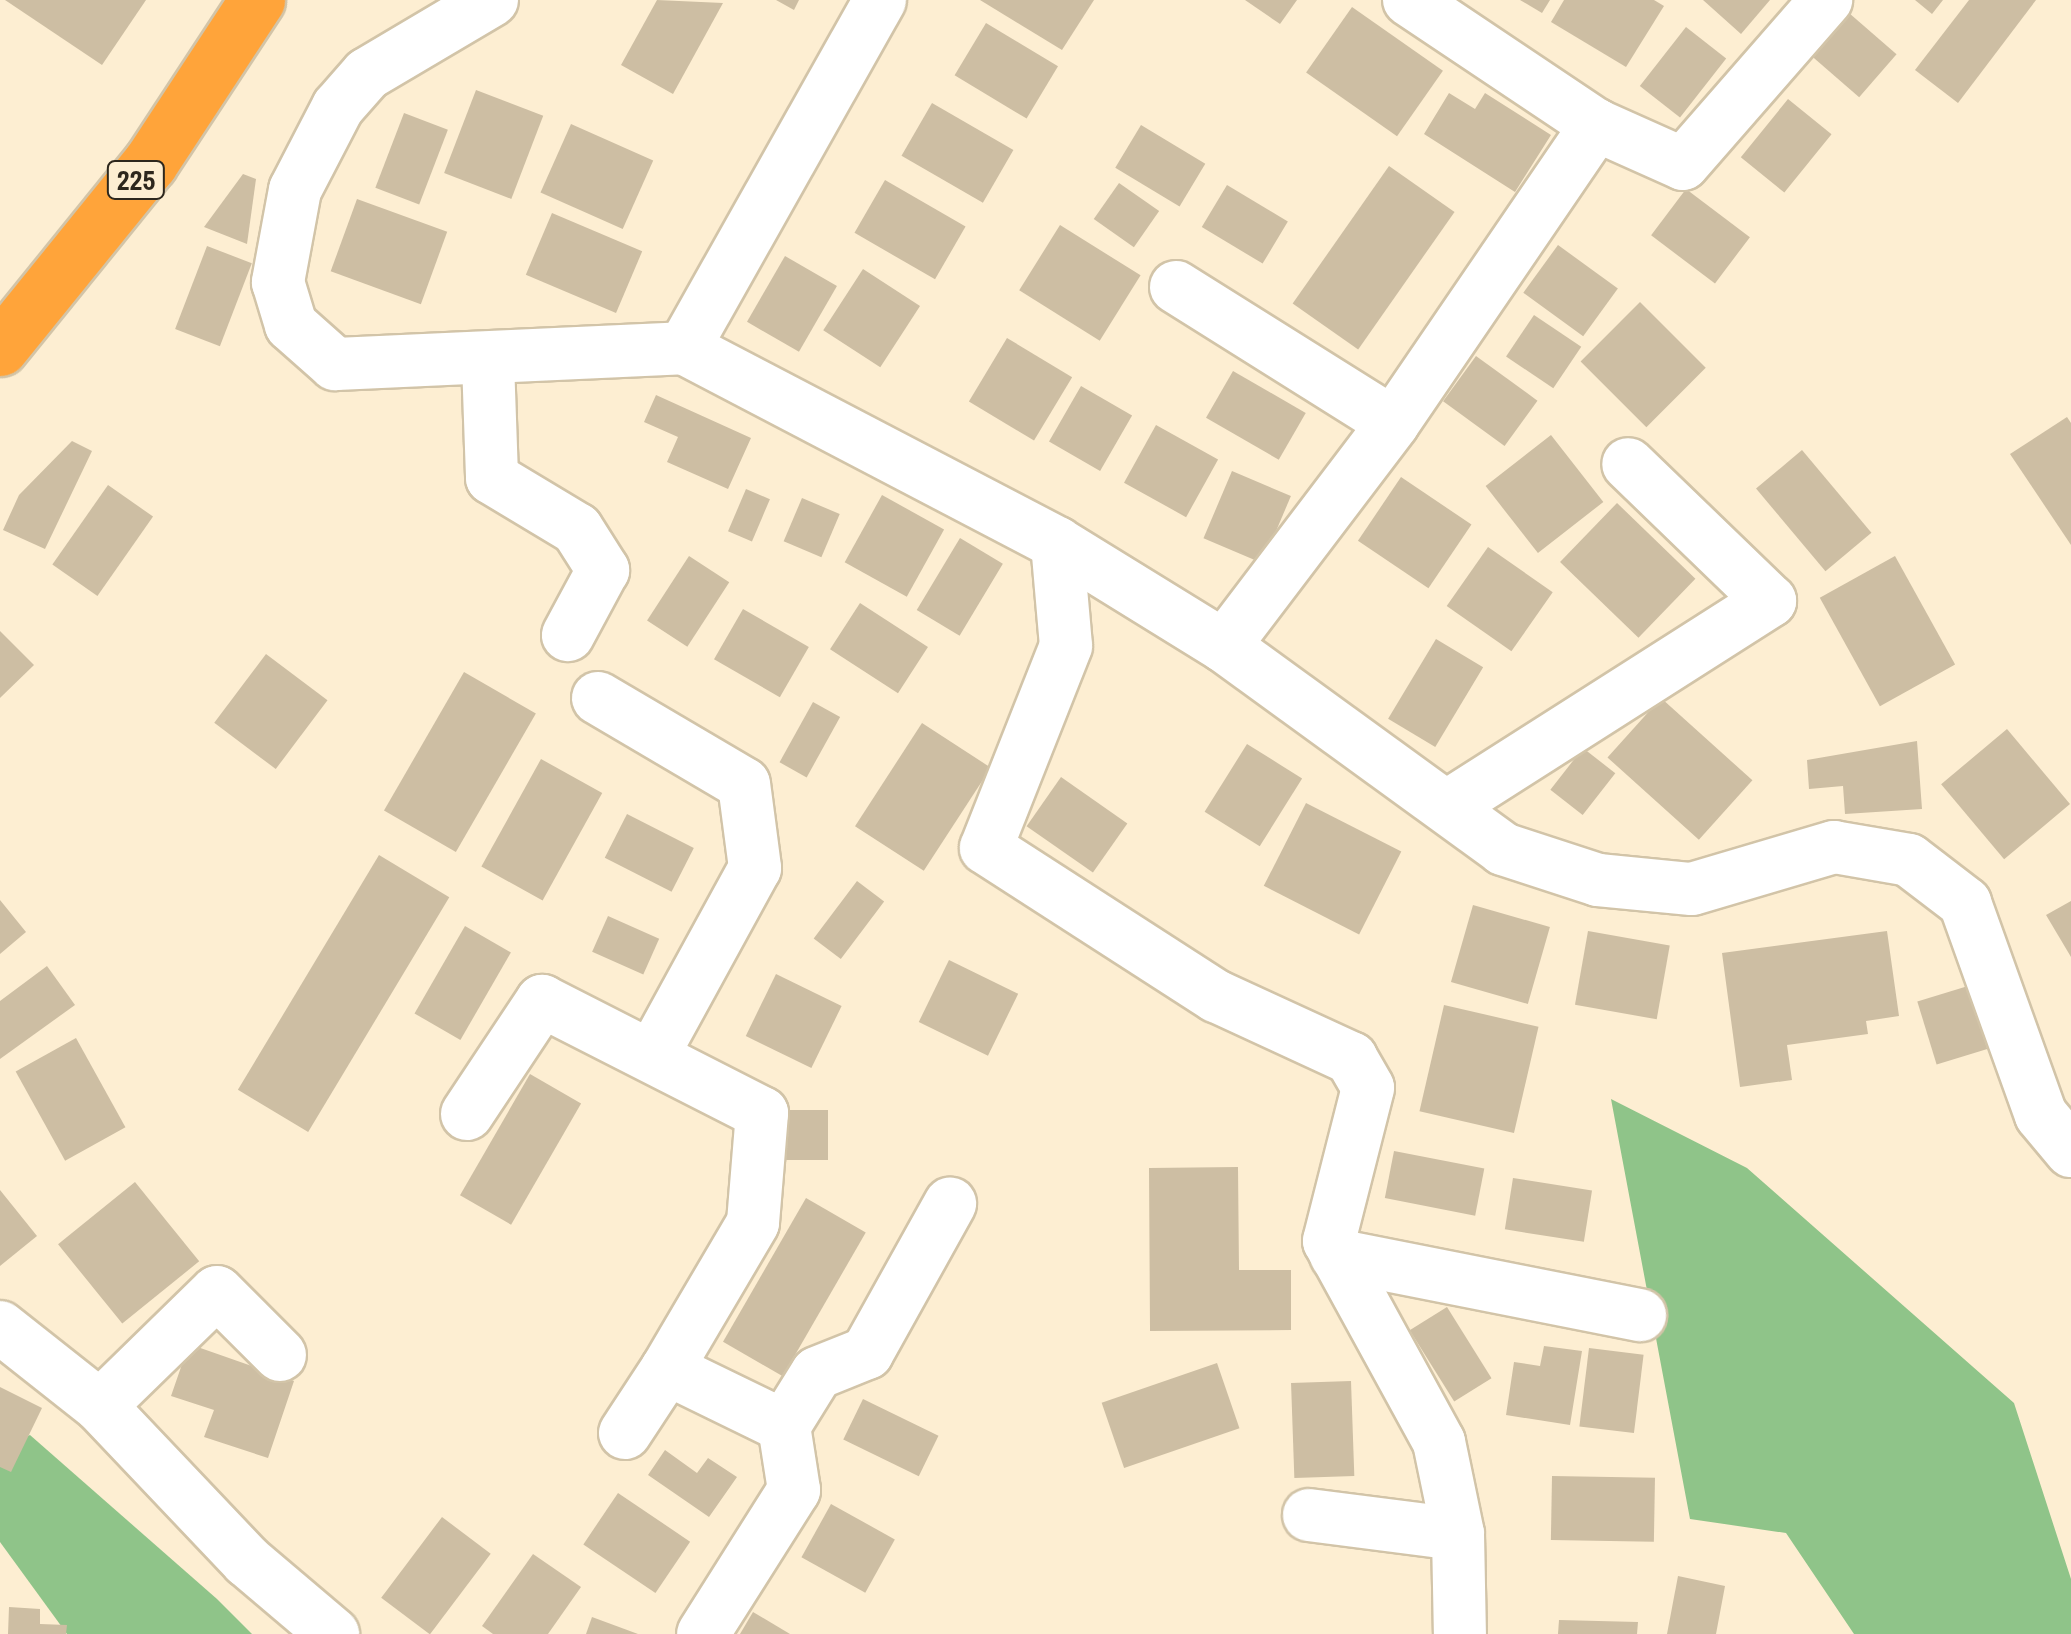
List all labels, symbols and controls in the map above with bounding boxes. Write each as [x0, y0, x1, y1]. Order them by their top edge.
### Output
road number: 225 [106, 157, 166, 203]

